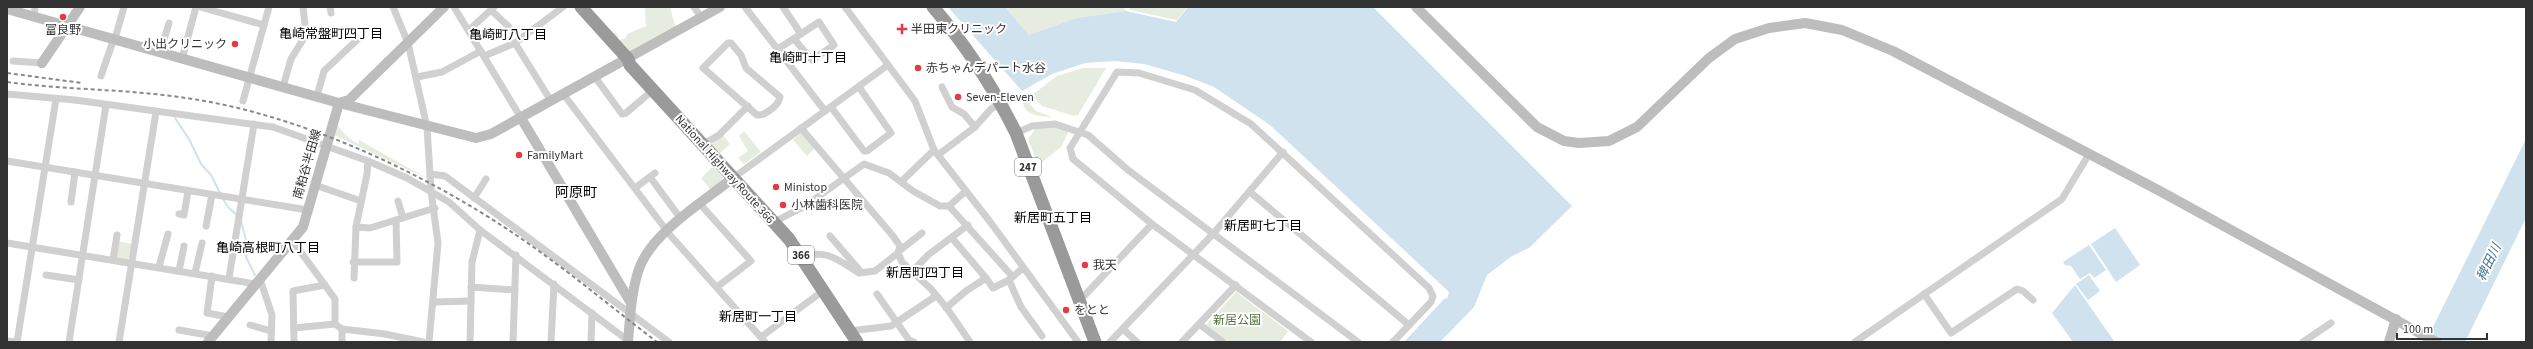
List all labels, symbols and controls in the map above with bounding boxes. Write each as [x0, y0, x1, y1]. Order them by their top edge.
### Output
marker: 富良野 [58, 12, 68, 22]
place label: 半田東クリニック [911, 21, 1007, 38]
place label: 富良野 [45, 22, 81, 39]
marker: 半田東クリニック [896, 23, 908, 35]
district label: 亀崎常盤町四丁目 [279, 25, 383, 43]
district label: 亀崎町八丁目 [469, 26, 547, 44]
place label: 小出クリニック [143, 36, 227, 53]
marker: 小出クリニック [230, 39, 240, 49]
district label: 亀崎町十丁目 [769, 49, 847, 67]
place label: 赤ちゃんデパート水谷 [926, 60, 1046, 77]
marker: 赤ちゃんデパート水谷 [913, 63, 923, 73]
place label: Seven-Eleven [966, 89, 1034, 106]
marker: Seven-Eleven [953, 92, 963, 102]
street label: National Highway Route 366 [671, 111, 778, 227]
street label: 南粕谷半田線 [289, 127, 326, 201]
place label: FamilyMart [527, 147, 583, 164]
marker: FamilyMart [514, 150, 524, 160]
road number: 247 [1015, 158, 1041, 176]
place label: Ministop [784, 179, 827, 196]
marker: Ministop [771, 182, 781, 192]
district label: 阿原町 [555, 183, 597, 203]
place label: 小林歯科医院 [791, 197, 863, 214]
marker: 小林歯科医院 [778, 200, 788, 210]
district label: 新居町五丁目 [1014, 209, 1092, 227]
district label: 新居町七丁目 [1224, 217, 1302, 235]
district label: 亀崎高根町八丁目 [216, 239, 320, 257]
water label: 稗田川 [2472, 239, 2506, 284]
road number: 366 [788, 246, 814, 264]
place label: 我天 [1093, 257, 1117, 274]
marker: 我天 [1080, 260, 1090, 270]
district label: 新居町四丁目 [886, 264, 964, 282]
place label: をとと [1074, 302, 1110, 319]
marker: をとと [1061, 305, 1071, 315]
district label: 新居町一丁目 [719, 308, 797, 326]
park label: 新居公園 [1213, 312, 1261, 329]
scale bar [2397, 315, 2487, 341]
text: 100 m [2403, 321, 2433, 338]

